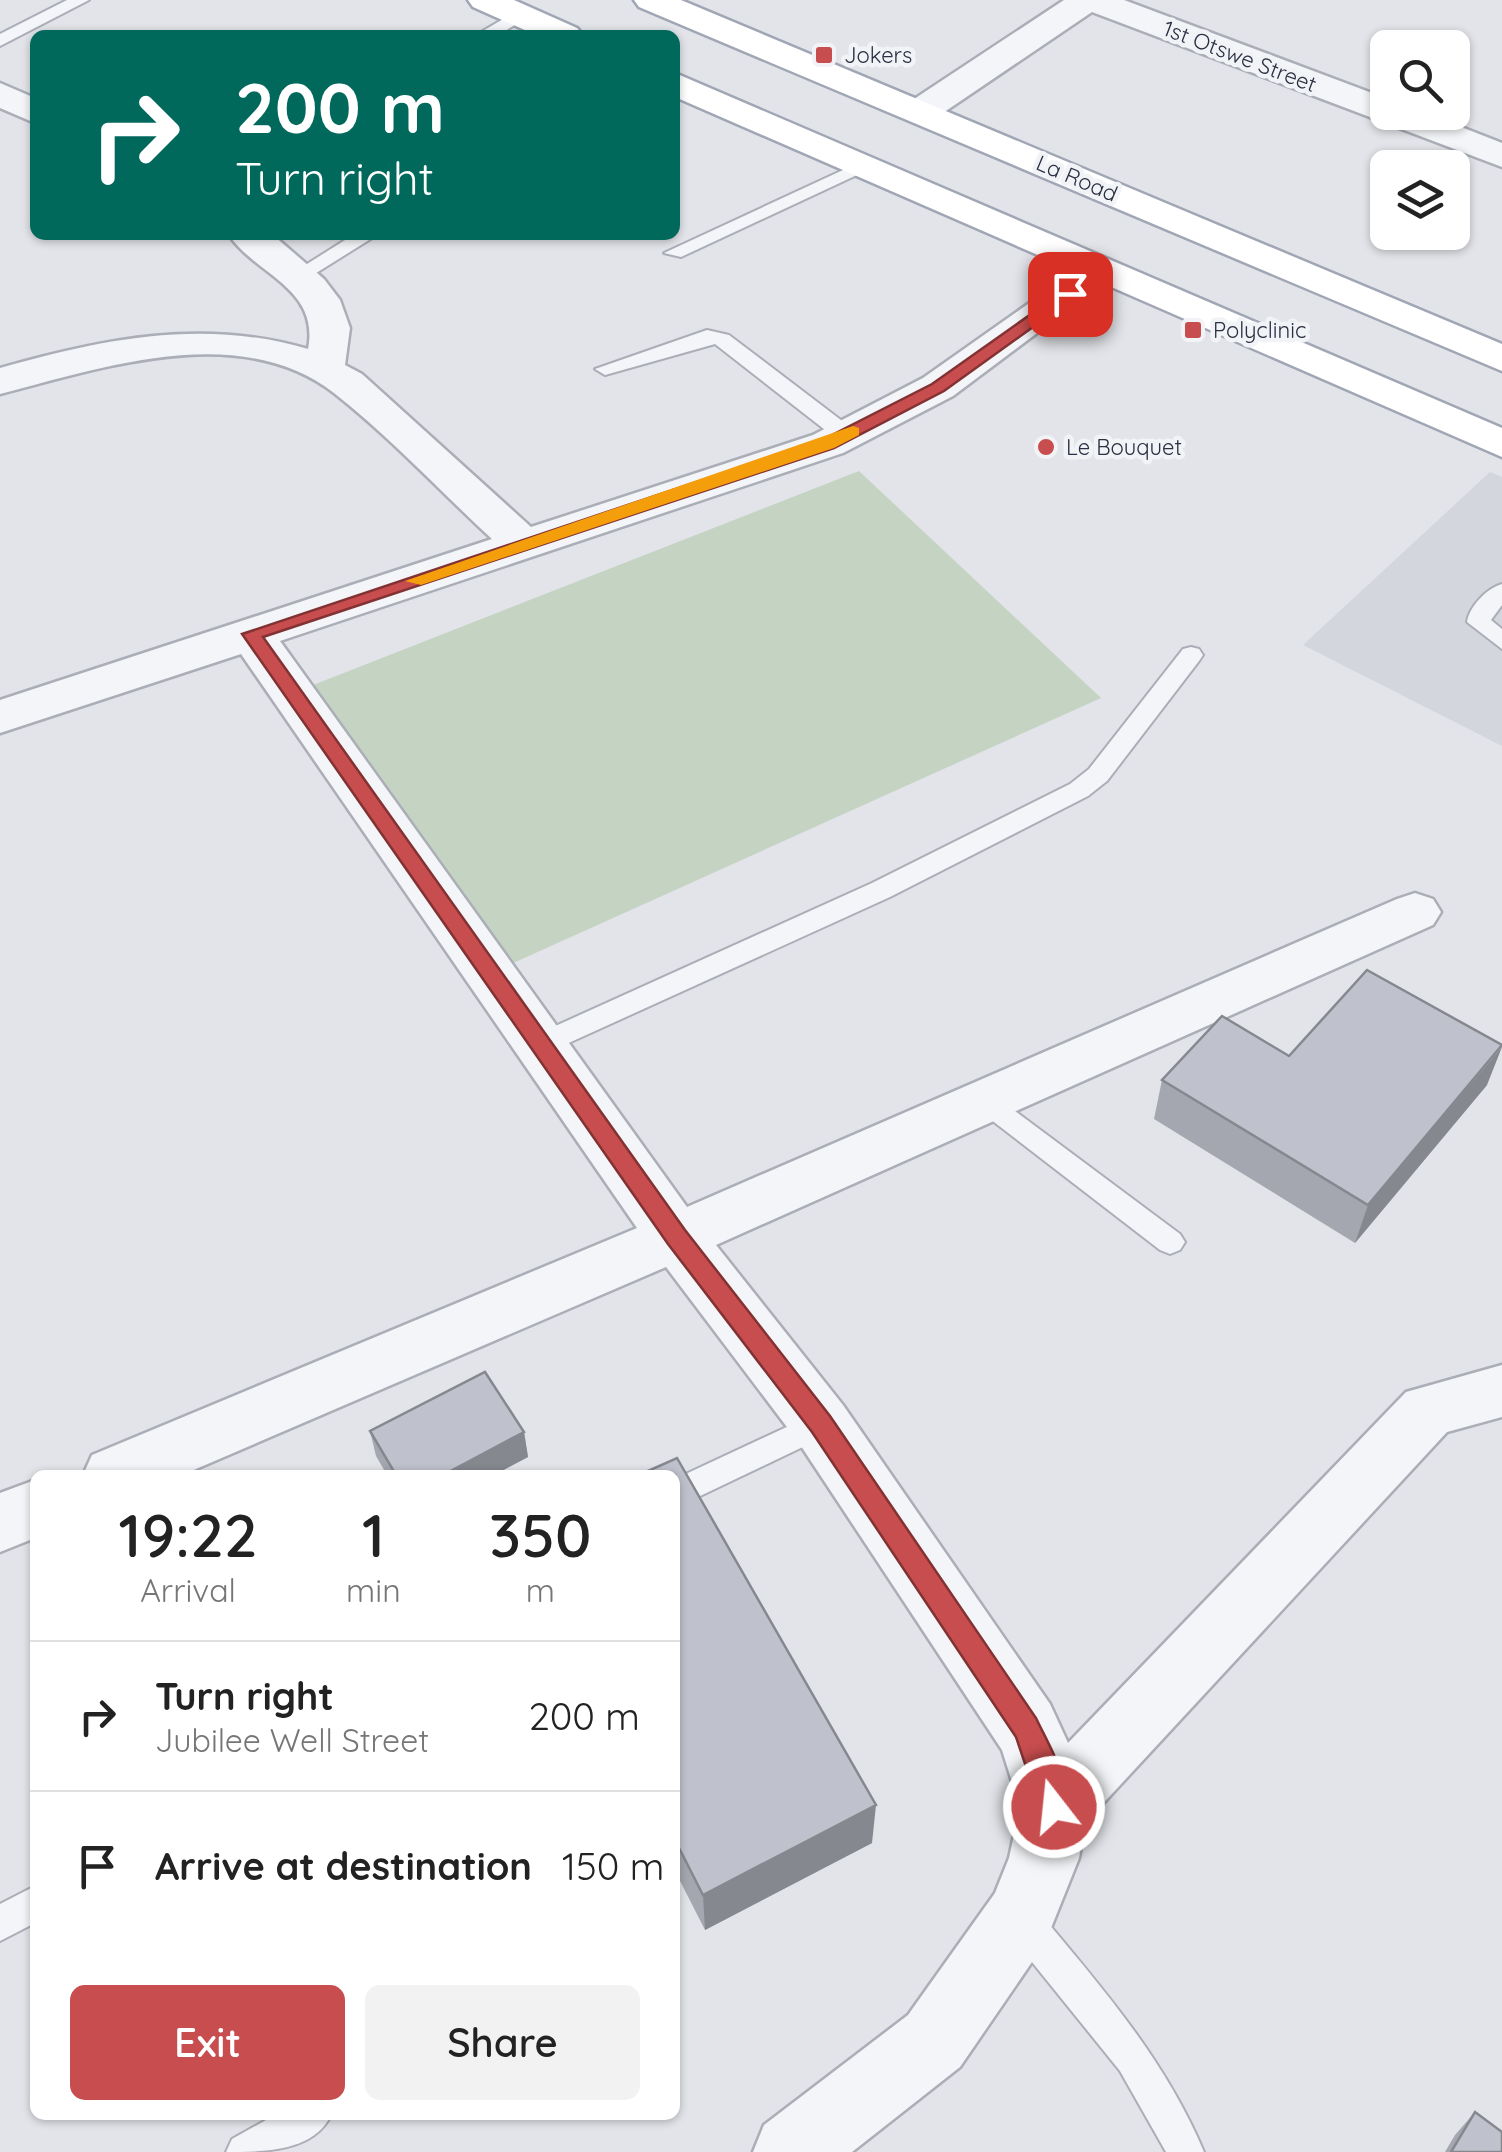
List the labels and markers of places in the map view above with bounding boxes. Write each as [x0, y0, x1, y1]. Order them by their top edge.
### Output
place label: Jokers [844, 41, 912, 69]
marker: Jokers [813, 44, 835, 66]
pin [1028, 252, 1113, 337]
place label: Polyclinic [1213, 316, 1306, 344]
marker: Polyclinic [1182, 319, 1204, 341]
place label: Le Bouquet [1066, 433, 1182, 461]
marker: Le Bouquet [1035, 436, 1057, 458]

